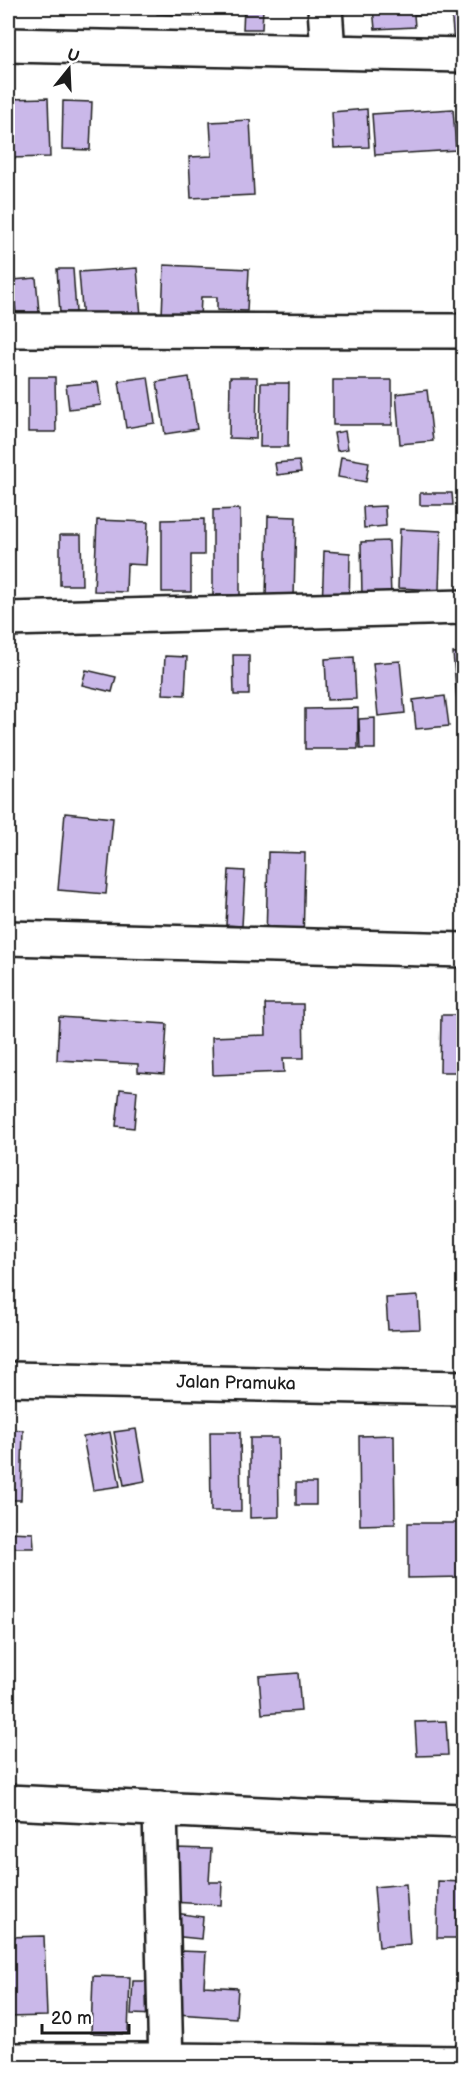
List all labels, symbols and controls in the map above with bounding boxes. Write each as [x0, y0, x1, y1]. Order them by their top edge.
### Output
north arrow [39, 39, 99, 99]
text: U [65, 45, 82, 67]
street label: Jalan Pramuka [176, 1371, 296, 1395]
scale bar [42, 1997, 129, 2035]
text: 20 m [51, 2008, 92, 2029]

